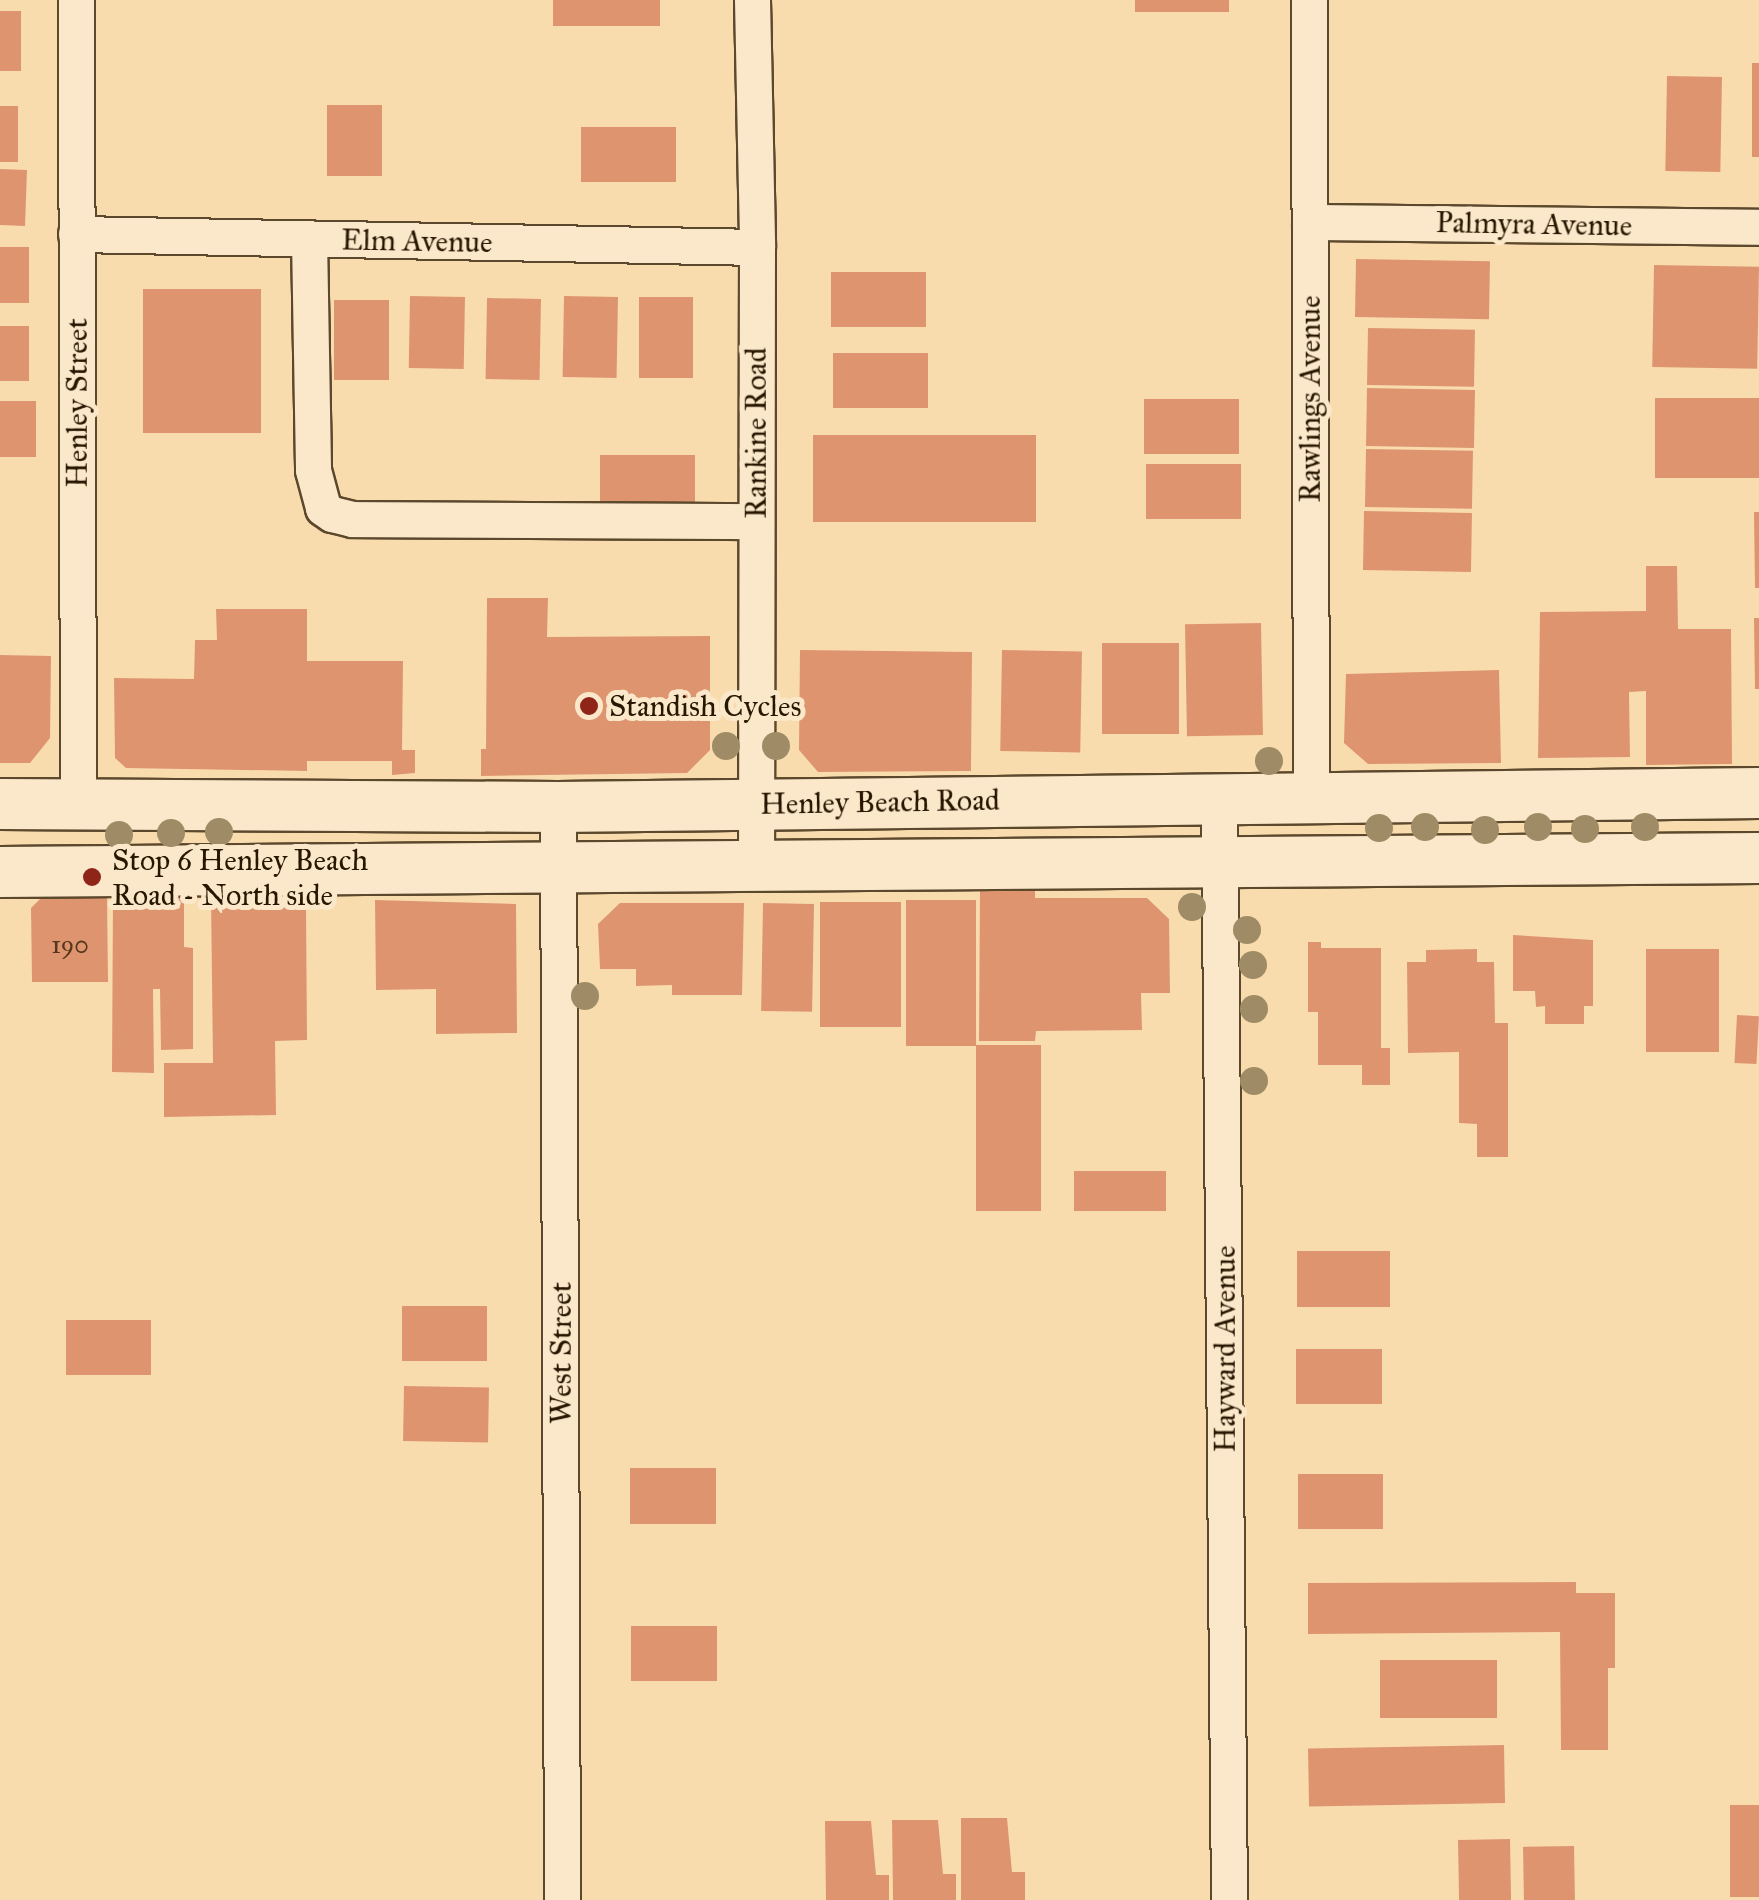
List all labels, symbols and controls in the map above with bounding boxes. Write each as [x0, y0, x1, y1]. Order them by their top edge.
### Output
street label: Palmyra Avenue [1435, 204, 1633, 244]
street label: Elm Avenue [341, 222, 493, 260]
street label: Rawlings Avenue [1292, 295, 1328, 503]
street label: Henley Street [59, 318, 95, 488]
street label: Rankine Road [738, 347, 774, 519]
place label: Standish Cycles [609, 688, 802, 724]
marker: Standish Cycles [578, 695, 600, 717]
street label: Henley Beach Road [760, 782, 1000, 822]
place label: Stop 6 Henley Beach Road - North side [112, 842, 368, 912]
marker: Stop 6 Henley Beach Road - North side [81, 866, 103, 888]
house number: 190 [51, 930, 89, 960]
street label: Hayward Avenue [1207, 1245, 1243, 1453]
street label: West Street [543, 1282, 579, 1424]

